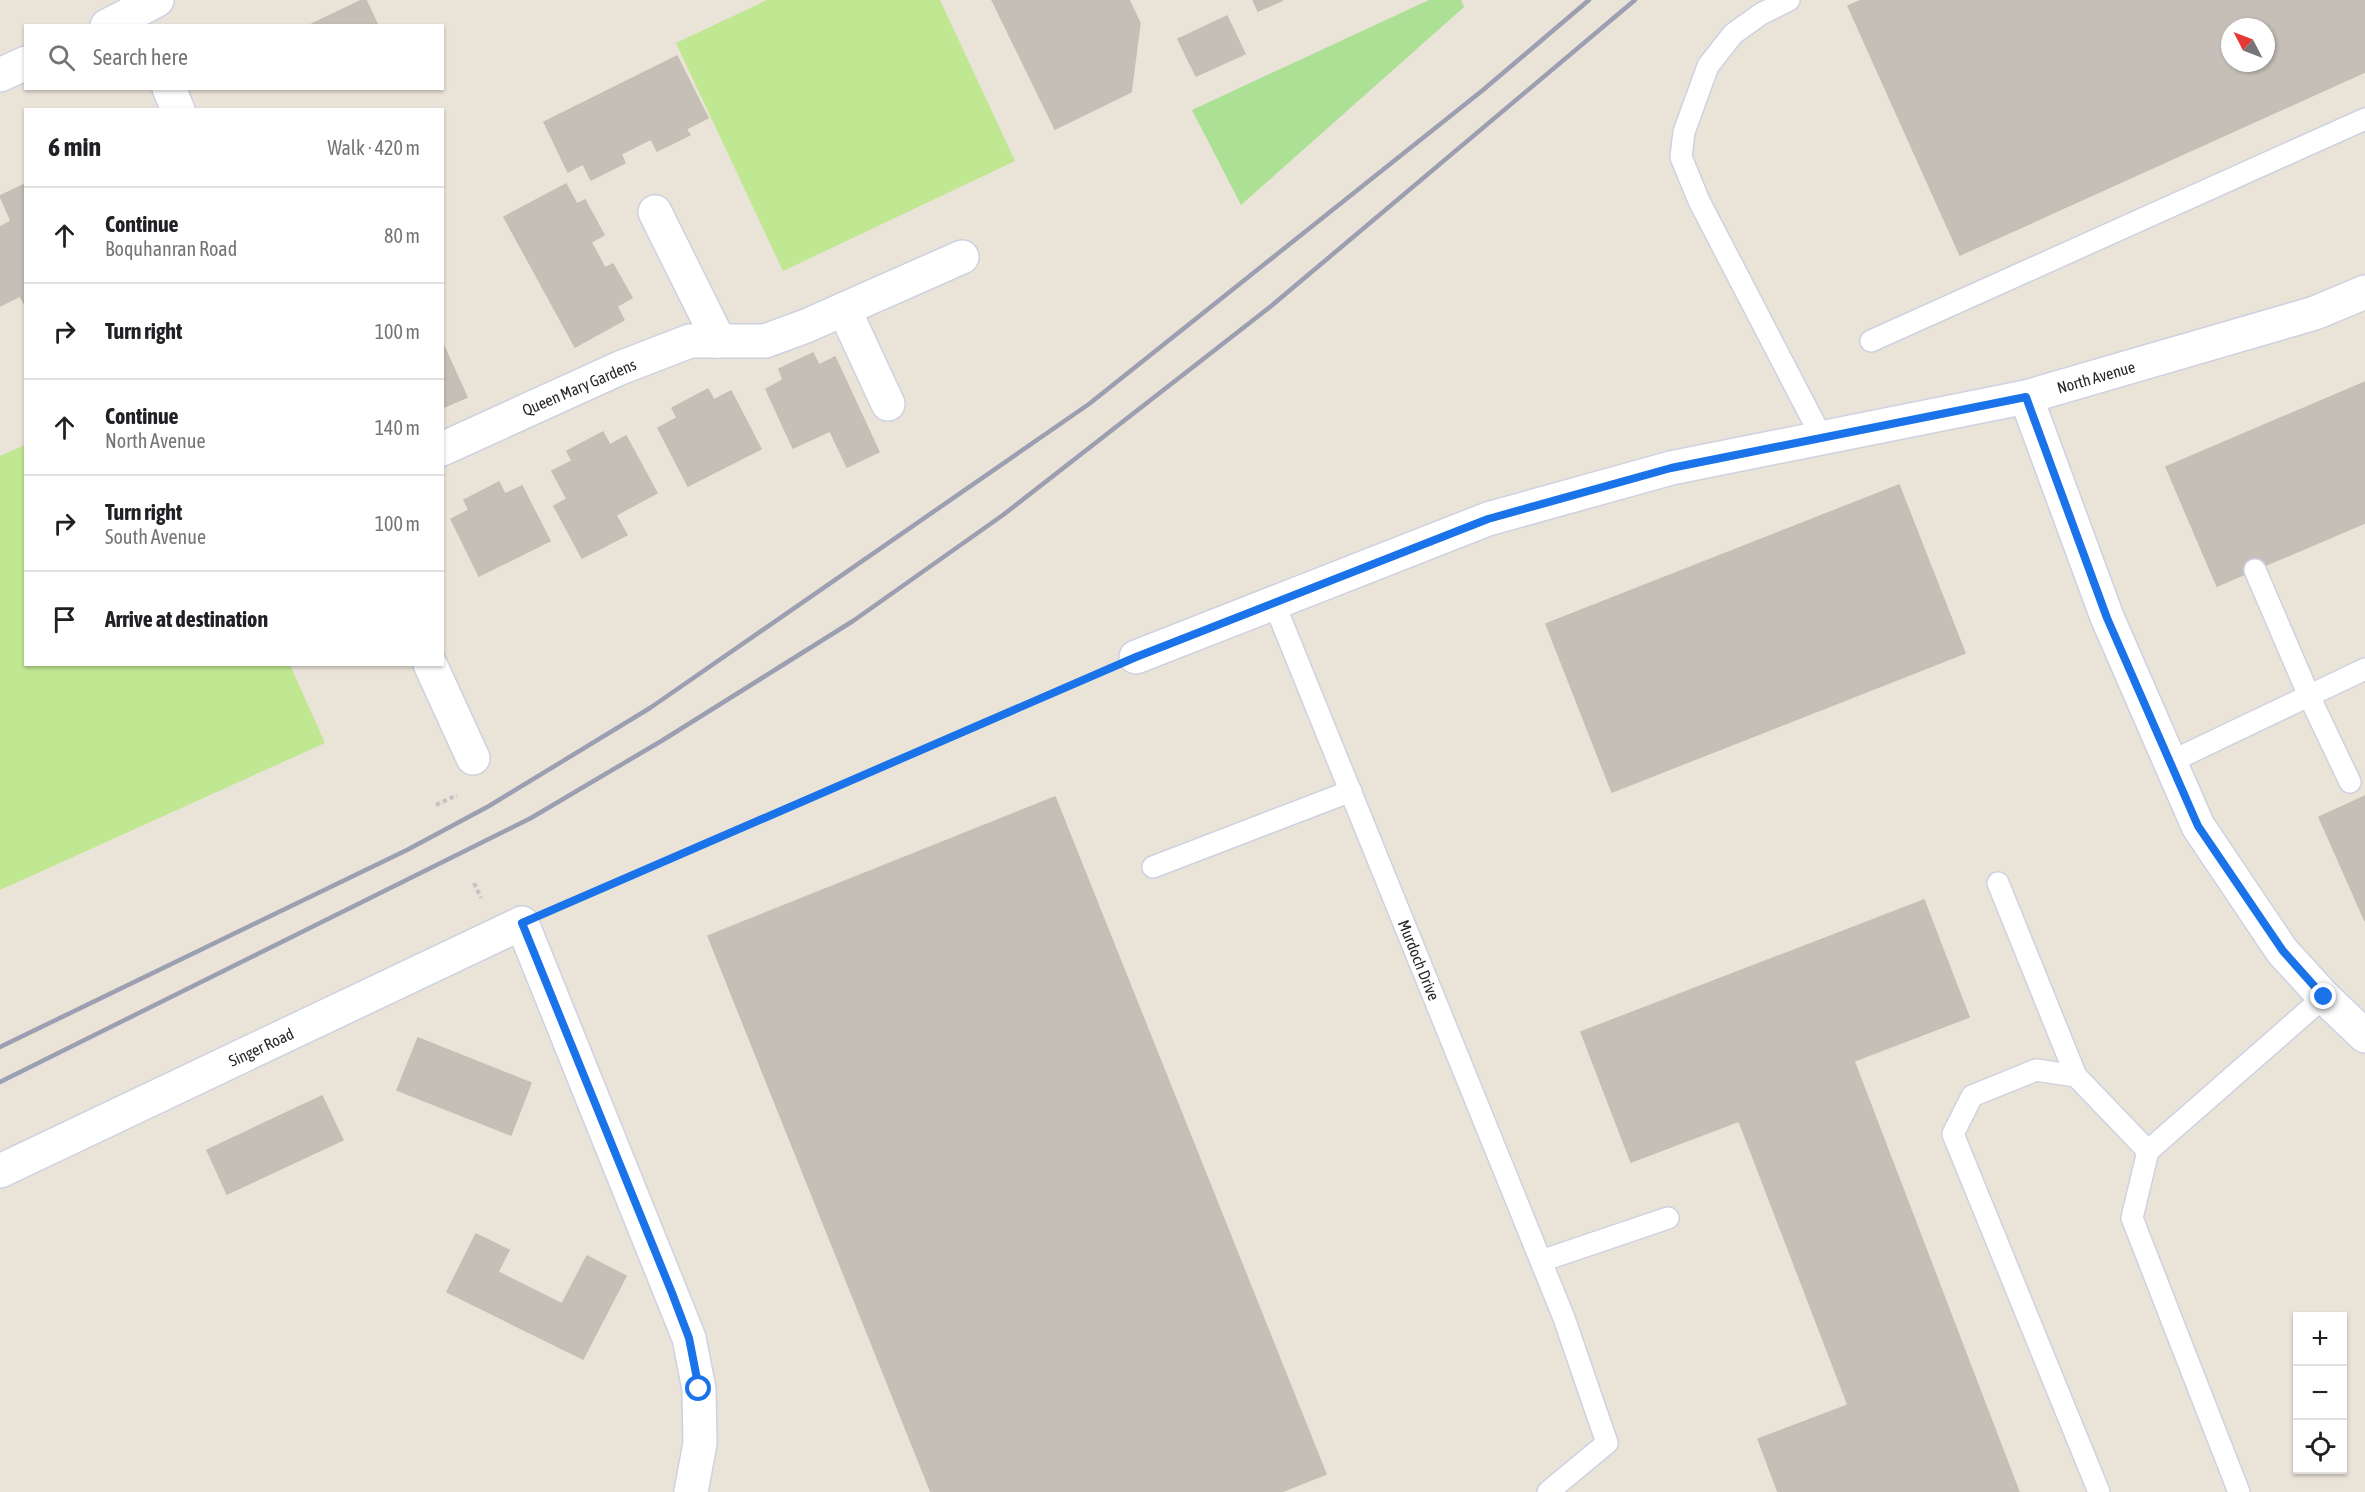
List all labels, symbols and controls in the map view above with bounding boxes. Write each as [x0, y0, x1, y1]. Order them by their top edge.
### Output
north arrow [2221, 18, 2275, 72]
search box [24, 24, 444, 90]
icon: search [45, 41, 78, 74]
text: Search here [93, 44, 188, 70]
text: 6 min [48, 132, 101, 162]
text: Walk · 420 m [328, 136, 420, 159]
text: Continue [105, 211, 179, 237]
icon: ahead [48, 219, 81, 252]
text: 80 m [384, 224, 420, 247]
text: Boquhanran Road [105, 237, 237, 260]
icon: right [48, 315, 81, 348]
text: Turn right [105, 318, 182, 344]
text: 100 m [375, 320, 420, 343]
street label: Queen Mary Gardens [519, 355, 639, 420]
street label: North Avenue [2055, 357, 2137, 397]
text: Continue [105, 403, 179, 429]
icon: ahead [48, 411, 81, 444]
text: 140 m [375, 416, 420, 439]
text: North Avenue [105, 429, 205, 452]
text: Turn right [105, 499, 182, 525]
icon: right [48, 507, 81, 540]
text: 100 m [375, 512, 420, 535]
text: South Avenue [105, 525, 206, 548]
icon: arrive [48, 603, 81, 636]
text: Arrive at destination [105, 606, 268, 632]
street label: Murdoch Drive [1395, 917, 1443, 1003]
route end [2310, 983, 2336, 1009]
street label: Singer Road [226, 1024, 297, 1071]
map controls [2293, 1312, 2347, 1474]
button: + [2293, 1312, 2347, 1366]
button: − [2293, 1366, 2347, 1420]
route start [685, 1375, 711, 1401]
button: locate [2293, 1420, 2347, 1474]

